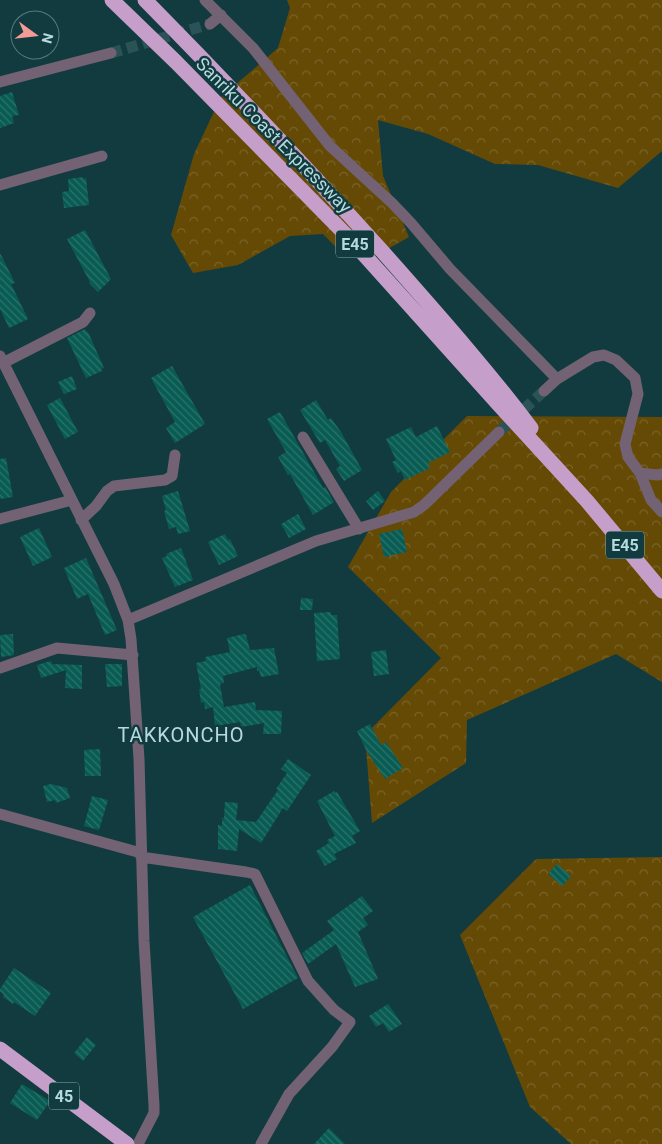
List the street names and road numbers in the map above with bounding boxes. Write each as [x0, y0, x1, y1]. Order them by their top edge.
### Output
street label: Sanriku Coast Expressway [192, 53, 356, 217]
road number: E45 [336, 230, 374, 258]
road number: E45 [606, 532, 644, 558]
road number: 45 [49, 1082, 79, 1110]

